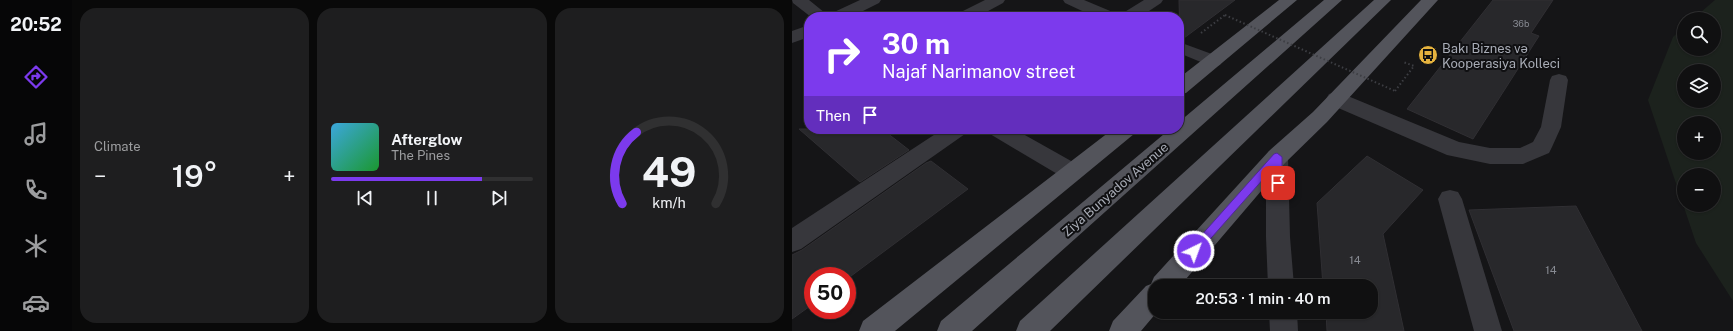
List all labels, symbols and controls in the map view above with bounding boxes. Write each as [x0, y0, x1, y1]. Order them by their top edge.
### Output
map controls [1677, 12, 1721, 212]
button: search [1677, 12, 1721, 56]
text: 20:52 [10, 14, 62, 35]
house number: 36b [1513, 18, 1529, 29]
text: 30 m [882, 27, 950, 60]
icon: right [816, 28, 868, 80]
place label: Bakı Biznes və Kooperasiya Kolleci [1442, 41, 1560, 71]
bus stop icon: Bakı Biznes və Kooperasiya Kolleci [1417, 44, 1439, 66]
text: Najaf Narimanov street [882, 61, 1075, 82]
icon: directions [22, 63, 50, 91]
button: layers [1677, 64, 1721, 108]
icon: arrive [859, 104, 881, 126]
text: Then [816, 107, 851, 124]
button: + [1677, 116, 1721, 160]
icon: music [22, 120, 50, 148]
text: Afterglow [391, 131, 462, 148]
text: Climate [94, 139, 141, 154]
street label: Ziya Bunyadov Avenue [1059, 139, 1171, 239]
text: 49 [642, 146, 697, 195]
text: The Pines [391, 148, 450, 163]
text: 19° [172, 158, 218, 194]
text: − [94, 163, 106, 189]
text: + [283, 163, 295, 189]
pin [1261, 166, 1295, 200]
button: − [1677, 168, 1721, 212]
icon: arrive [1267, 172, 1289, 194]
icon: phone [22, 176, 50, 204]
icon: previous [354, 187, 376, 209]
icon: pause [421, 187, 443, 209]
icon: next [488, 187, 510, 209]
text: km/h [652, 193, 686, 210]
position arrow [1173, 230, 1215, 272]
icon: climate [22, 232, 50, 260]
house number: 14 [1349, 254, 1361, 266]
house number: 14 [1545, 264, 1557, 276]
speed limit sign: 50 [804, 267, 856, 319]
icon: car [22, 289, 50, 317]
text: 20:53 · 1 min · 40 m [1196, 290, 1330, 307]

